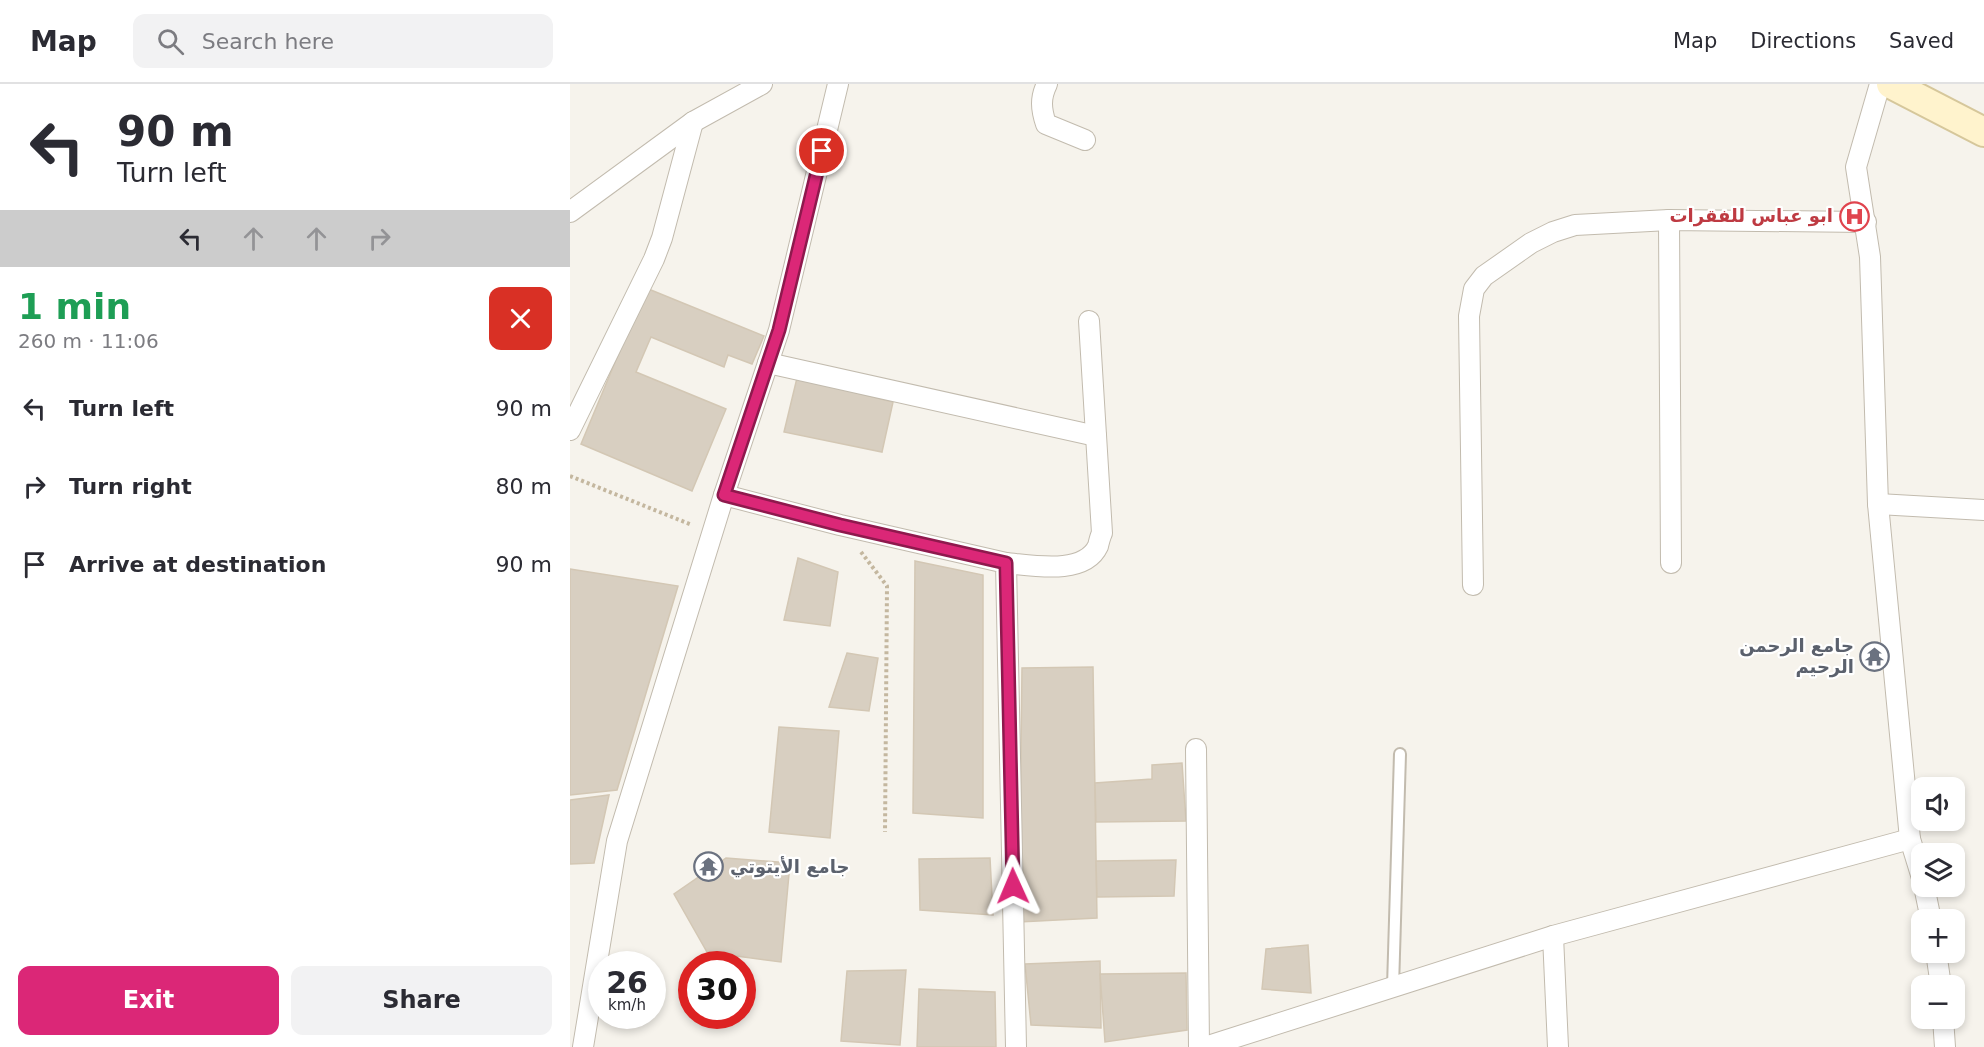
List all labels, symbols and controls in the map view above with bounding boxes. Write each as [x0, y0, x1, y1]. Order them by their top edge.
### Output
search box [133, 14, 553, 68]
text: Map [30, 25, 97, 58]
icon: search [154, 25, 187, 58]
text: Search here [202, 29, 334, 54]
text: Map [1673, 29, 1717, 53]
text: Directions [1750, 29, 1856, 53]
text: Saved [1889, 29, 1954, 53]
text: 90 m [117, 107, 234, 156]
icon: left [18, 108, 96, 186]
pin [796, 125, 847, 176]
icon: arrive [805, 134, 838, 167]
text: Turn left [117, 157, 227, 188]
hospital icon: ابو عباس للفقرات [1838, 200, 1870, 232]
place label: ابو عباس للفقرات [1670, 205, 1833, 227]
icon: left [174, 222, 207, 255]
icon: ahead [237, 222, 270, 255]
icon: ahead [300, 222, 333, 255]
icon: right [363, 222, 396, 255]
text: 1 min [18, 286, 131, 327]
button: close [489, 287, 552, 350]
text: 260 m · 11:06 [18, 329, 159, 353]
icon: left [18, 392, 51, 425]
text: Turn left [69, 396, 174, 421]
text: 90 m [496, 396, 552, 421]
icon: right [18, 470, 51, 503]
text: Turn right [69, 474, 192, 499]
text: 80 m [496, 474, 552, 499]
icon: arrive [18, 548, 51, 581]
text: Arrive at destination [69, 552, 326, 577]
text: 90 m [496, 552, 552, 577]
place label: جامع الرحمن الرحيم [1739, 635, 1854, 678]
temple icon: جامع الرحمن الرحيم [1859, 640, 1891, 672]
map controls [1911, 777, 1965, 1029]
button: sound [1911, 777, 1965, 831]
button: layers [1911, 843, 1965, 897]
temple icon: جامع الأيتوتي [693, 851, 725, 883]
position arrow [981, 854, 1045, 918]
place label: جامع الأيتوتي [730, 856, 849, 878]
button: + [1911, 909, 1965, 963]
speed limit sign: 30 [678, 951, 756, 1029]
text: 26 [606, 965, 648, 1000]
button: Exit [18, 966, 279, 1035]
button: Share [291, 966, 552, 1035]
button: − [1911, 975, 1965, 1029]
text: km/h [608, 996, 646, 1014]

